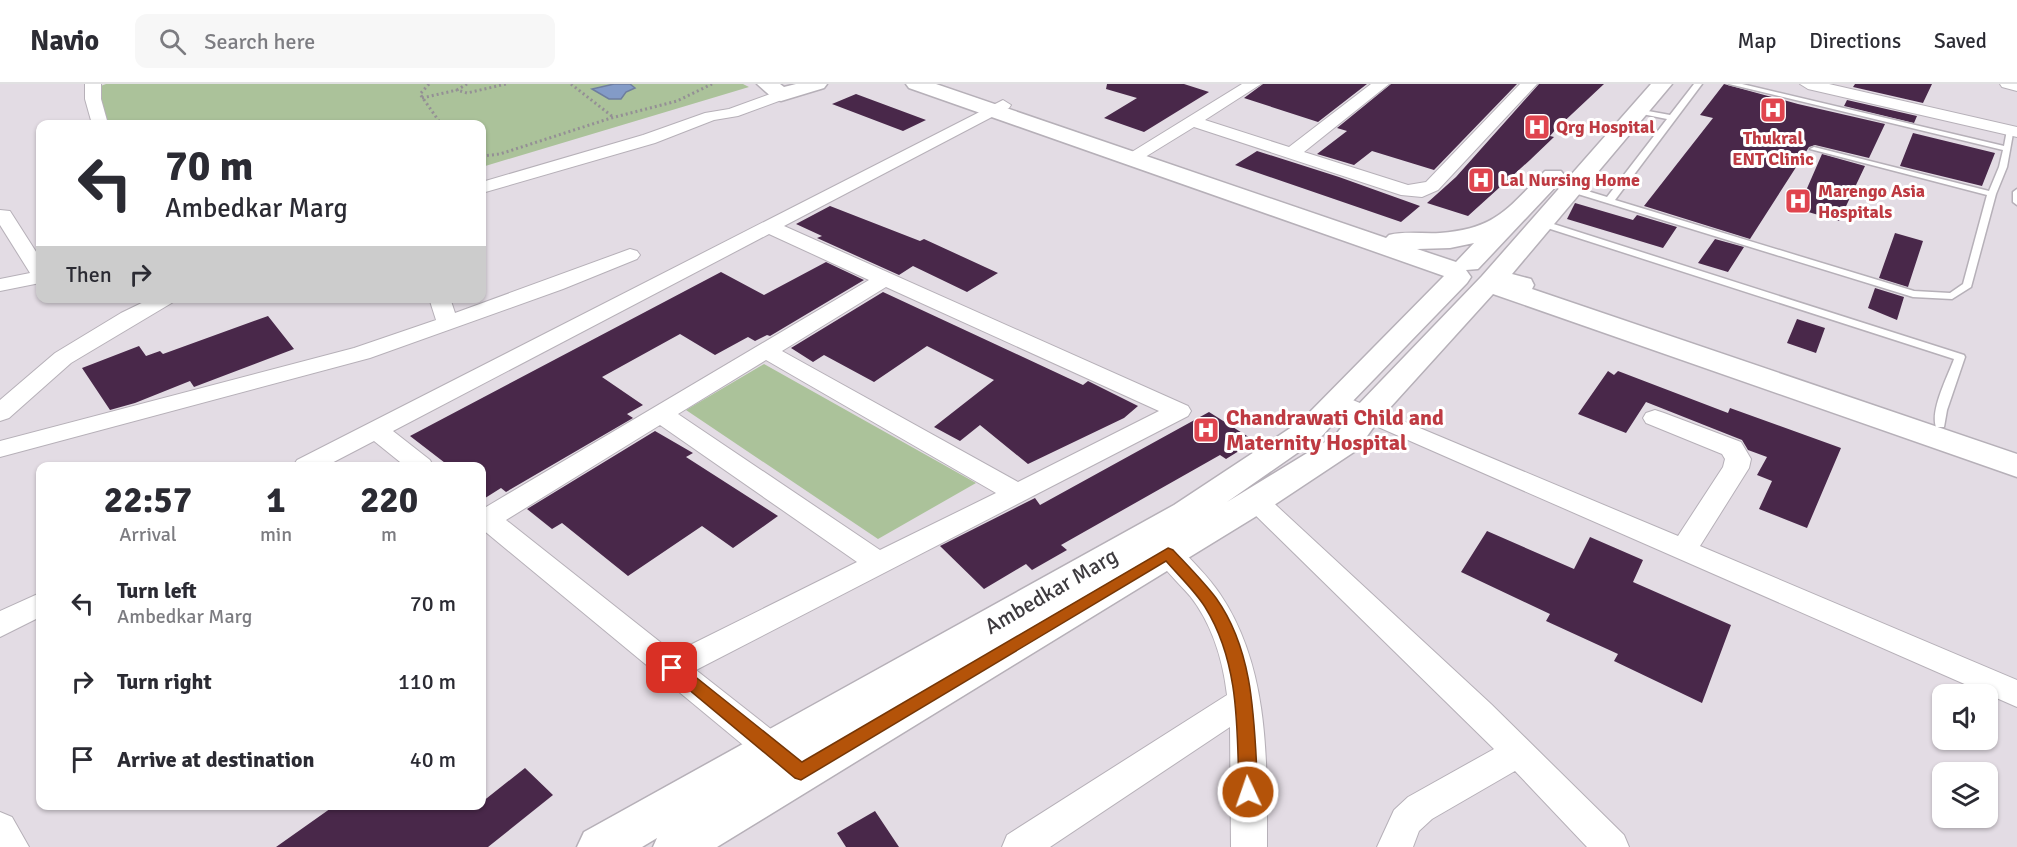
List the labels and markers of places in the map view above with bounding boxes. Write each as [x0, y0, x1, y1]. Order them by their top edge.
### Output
hospital icon: Thukral ENT Clinic [1758, 95, 1788, 125]
hospital icon: Qrg Hospital [1522, 112, 1552, 142]
place label: Qrg Hospital [1556, 116, 1655, 138]
place label: Thukral ENT Clinic [1732, 127, 1814, 170]
hospital icon: Lal Nursing Home [1466, 165, 1496, 195]
place label: Lal Nursing Home [1500, 169, 1640, 191]
place label: Marengo Asia Hospitals [1818, 180, 1925, 223]
hospital icon: Marengo Asia Hospitals [1783, 186, 1813, 216]
place label: Chandrawati Child and Maternity Hospital [1226, 404, 1444, 456]
hospital icon: Chandrawati Child and Maternity Hospital [1191, 415, 1221, 445]
pin [646, 642, 697, 693]

